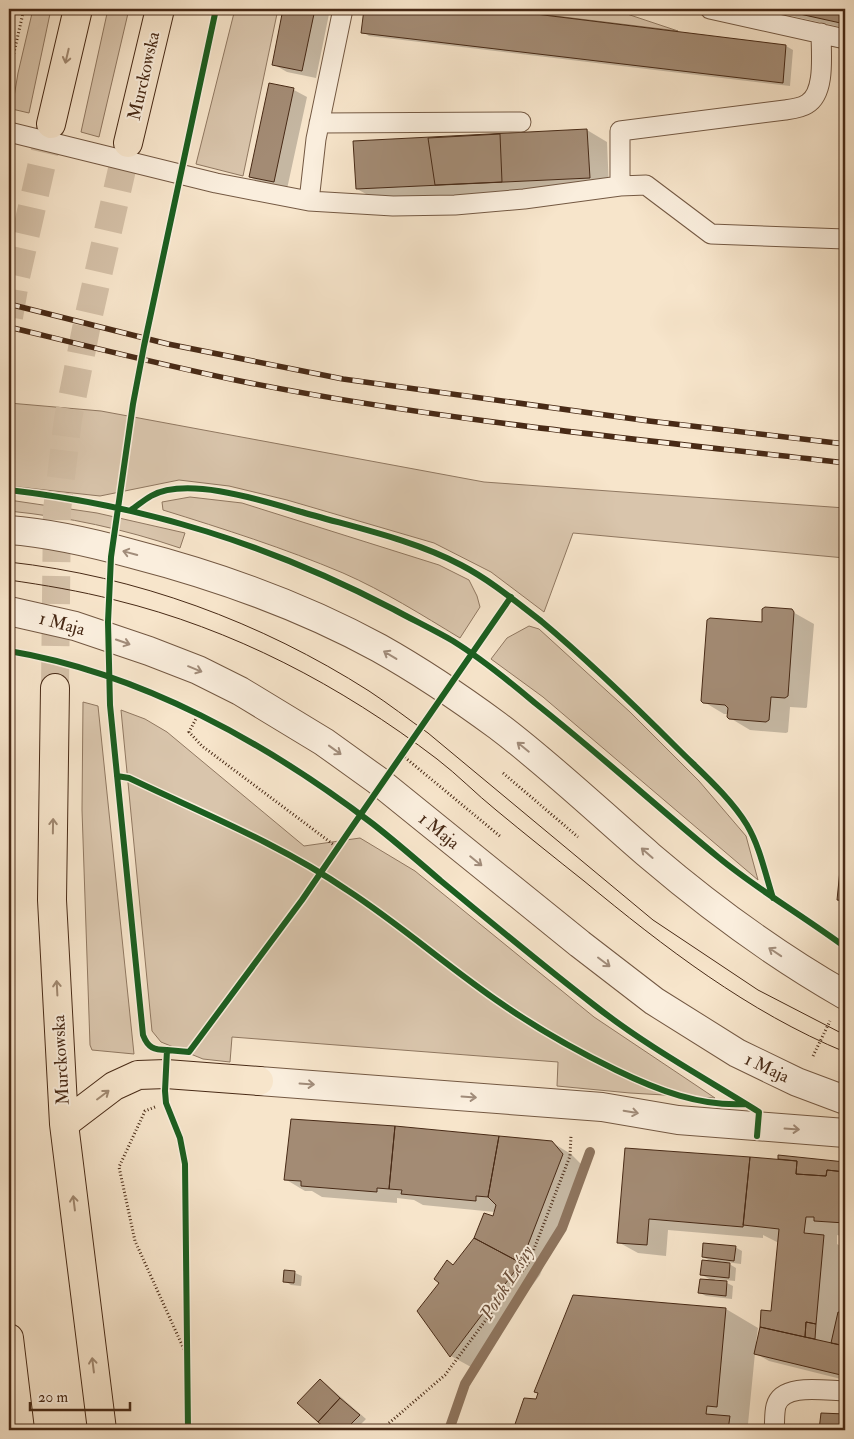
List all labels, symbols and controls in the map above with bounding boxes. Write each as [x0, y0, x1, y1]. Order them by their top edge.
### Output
street label: Murckowska [123, 29, 165, 123]
one-way arrow [62, 48, 71, 64]
one-way arrow [122, 548, 138, 557]
street label: 1 Maja [37, 607, 88, 641]
one-way arrow [115, 638, 131, 648]
one-way arrow [383, 649, 397, 659]
one-way arrow [186, 665, 202, 674]
one-way arrow [517, 741, 530, 752]
one-way arrow [328, 745, 342, 755]
street label: 1 Maja [414, 807, 465, 855]
one-way arrow [48, 818, 58, 834]
one-way arrow [640, 847, 653, 858]
one-way arrow [470, 856, 483, 867]
one-way arrow [768, 947, 782, 957]
one-way arrow [597, 957, 610, 968]
one-way arrow [53, 980, 62, 996]
street label: Murckowska [47, 1014, 75, 1106]
street label: 1 Maja [741, 1048, 793, 1088]
one-way arrow [299, 1080, 315, 1089]
one-way arrow [96, 1089, 109, 1100]
one-way arrow [461, 1092, 477, 1102]
one-way arrow [622, 1108, 638, 1118]
one-way arrow [784, 1124, 800, 1134]
one-way arrow [69, 1196, 79, 1212]
water label: Potok Leśny [474, 1241, 540, 1326]
one-way arrow [88, 1357, 98, 1373]
scale bar [30, 1379, 130, 1411]
text: 20 m [38, 1388, 68, 1407]

